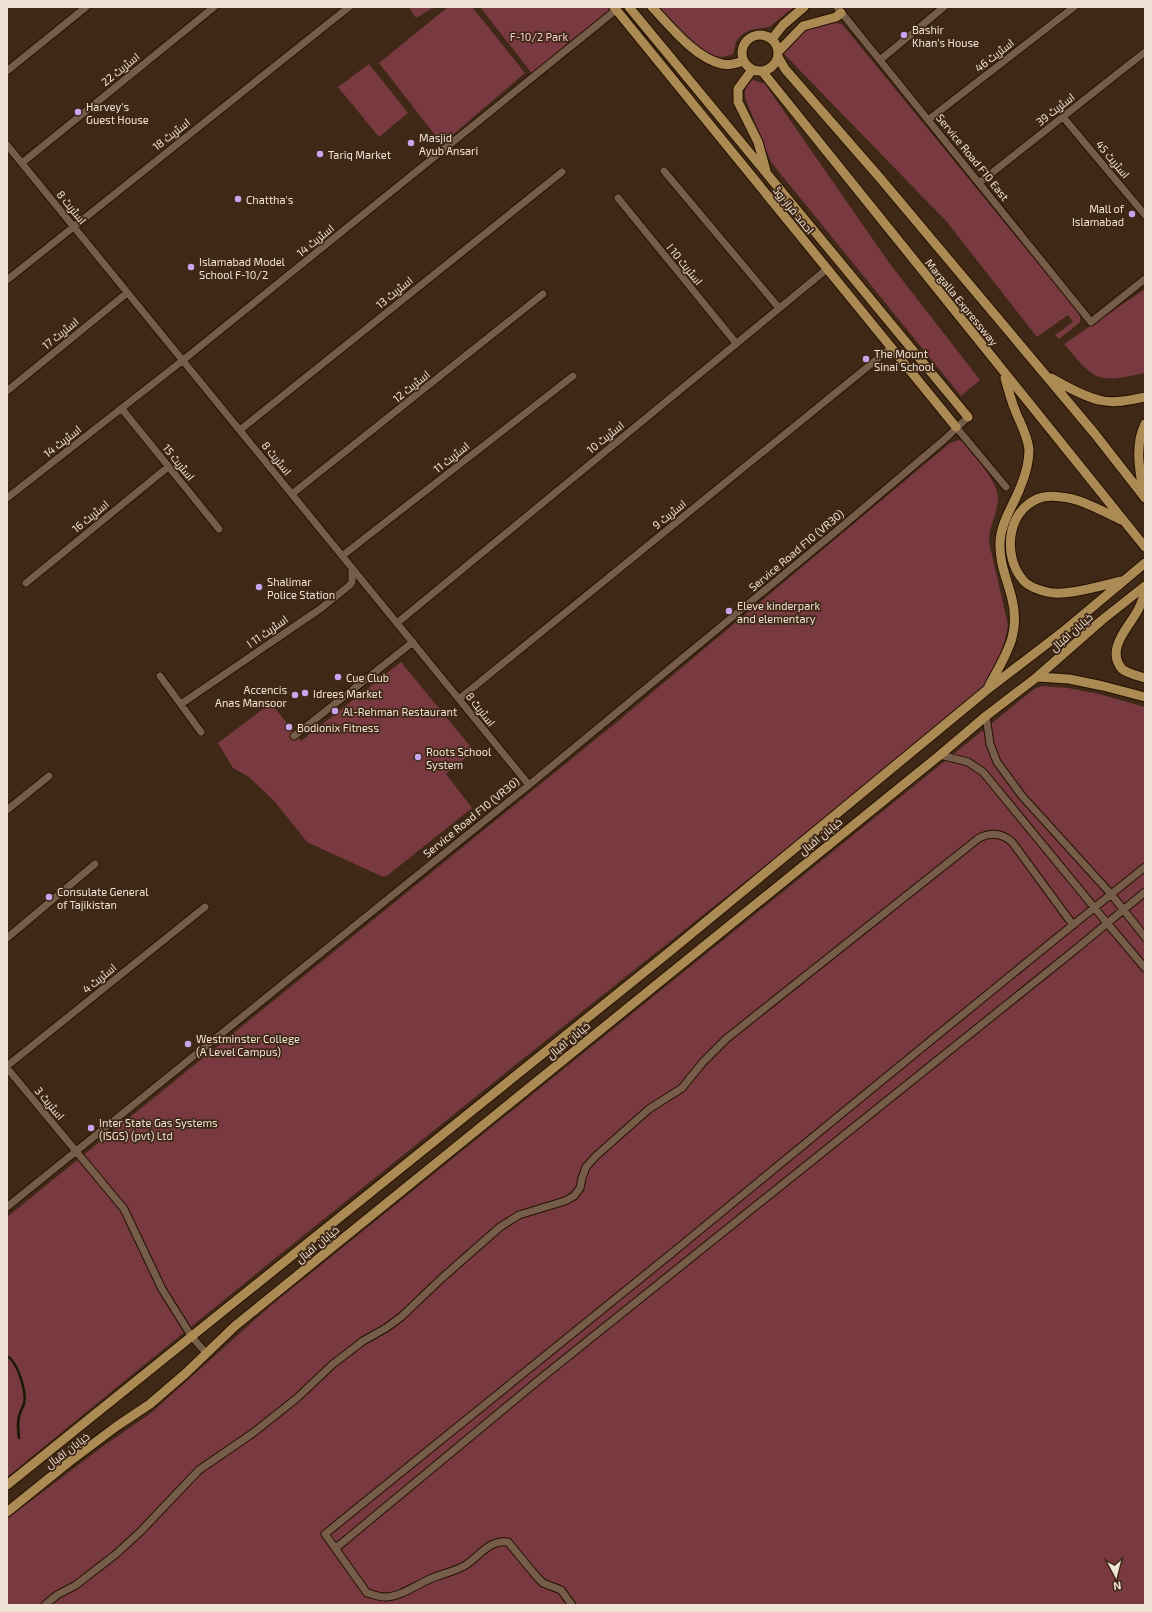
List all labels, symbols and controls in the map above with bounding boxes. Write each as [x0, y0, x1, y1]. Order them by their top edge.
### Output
place label: Bashir Khan's House [912, 23, 979, 49]
park label: F-10/2 Park [510, 30, 569, 43]
marker: Bashir Khan's House [899, 30, 909, 40]
street label: اسٹریٹ 46 [972, 36, 1017, 75]
street label: اسٹریٹ 22 [98, 50, 142, 89]
street label: اسٹریٹ 39 [1033, 90, 1078, 129]
place label: Harvey's Guest House [86, 100, 149, 126]
marker: Harvey's Guest House [73, 107, 83, 117]
street label: Service Road F10 East [934, 111, 1012, 203]
street label: اسٹریٹ 18 [150, 115, 193, 153]
place label: Masjid Ayub Ansari [419, 131, 478, 157]
street label: اسٹریٹ 45 [1093, 137, 1133, 181]
marker: Masjid Ayub Ansari [406, 138, 416, 148]
place label: Tariq Market [328, 148, 391, 161]
marker: Tariq Market [315, 149, 325, 159]
street label: احمد فراز روڈ [770, 184, 817, 237]
street label: اسٹریٹ 8 [54, 188, 90, 227]
place label: Chattha's [246, 193, 294, 206]
marker: Chattha's [233, 194, 243, 204]
place label: Mall of Islamabad [1072, 202, 1125, 228]
marker: Mall of Islamabad [1127, 209, 1137, 219]
street label: اسٹریٹ 14 [294, 221, 337, 260]
street label: اسٹریٹ 10 ا [664, 241, 706, 288]
place label: Islamabad Model School F-10/2 [199, 255, 286, 281]
street label: Margalla Expressway [923, 256, 1001, 348]
marker: Islamabad Model School F-10/2 [186, 262, 196, 272]
street label: اسٹریٹ 13 [373, 273, 416, 312]
street label: اسٹریٹ 17 [39, 314, 81, 352]
place label: The Mount Sinai School [874, 347, 935, 373]
marker: The Mount Sinai School [861, 354, 871, 364]
street label: اسٹریٹ 12 [390, 367, 433, 406]
street label: اسٹریٹ 10 [584, 418, 627, 457]
street label: اسٹریٹ 14 [41, 422, 84, 460]
street label: اسٹریٹ 8 [259, 439, 295, 478]
street label: اسٹریٹ 11 [431, 439, 472, 476]
street label: اسٹریٹ 15 [160, 441, 198, 484]
street label: اسٹریٹ 16 [69, 497, 112, 536]
street label: اسٹریٹ 9 [650, 497, 689, 532]
street label: Service Road F10 (VR30) [746, 506, 846, 593]
place label: Shalimar Police Station [267, 575, 335, 601]
marker: Shalimar Police Station [254, 582, 264, 592]
place label: Eleve kinderpark and elementary [737, 599, 821, 625]
marker: Eleve kinderpark and elementary [724, 606, 734, 616]
street label: خیابان اقبال [1047, 610, 1096, 655]
street label: اسٹریٹ 11 ا [244, 612, 291, 651]
place label: Cue Club [346, 671, 389, 684]
marker: Cue Club [333, 672, 343, 682]
place label: Accencis Anas Mansoor [215, 683, 288, 709]
place label: Idrees Market [313, 687, 382, 700]
marker: Idrees Market [300, 688, 310, 698]
street label: اسٹریٹ 8 [463, 689, 498, 729]
marker: Accencis Anas Mansoor [290, 690, 300, 700]
place label: Al-Rehman Restaurant [343, 705, 457, 718]
marker: Al-Rehman Restaurant [330, 706, 340, 716]
place label: Bodionix Fitness [297, 721, 379, 734]
marker: Bodionix Fitness [284, 722, 294, 732]
place label: Roots School System [426, 745, 492, 771]
marker: Roots School System [413, 752, 423, 762]
street label: Service Road F10 (VR30) [420, 774, 522, 860]
street label: خیابان اقبال [796, 815, 845, 858]
place label: Consulate General of Tajikistan [57, 885, 149, 912]
marker: Consulate General of Tajikistan [44, 892, 54, 902]
street label: اسٹریٹ 4 [79, 960, 119, 996]
street label: خیابان اقبال [544, 1019, 593, 1062]
place label: Westminster College (A Level Campus) [196, 1032, 300, 1058]
marker: Westminster College (A Level Campus) [183, 1039, 193, 1049]
street label: اسٹریٹ 3 [32, 1084, 68, 1123]
place label: Inter State Gas Systems (ISGS) (pvt) Ltd [99, 1116, 218, 1142]
marker: Inter State Gas Systems (ISGS) (pvt) Ltd [86, 1123, 96, 1133]
street label: خیابان اقبال [293, 1223, 342, 1266]
street label: خیابان اقبال [42, 1429, 92, 1472]
north arrow [1096, 1556, 1136, 1596]
text: N [1112, 1579, 1122, 1593]

